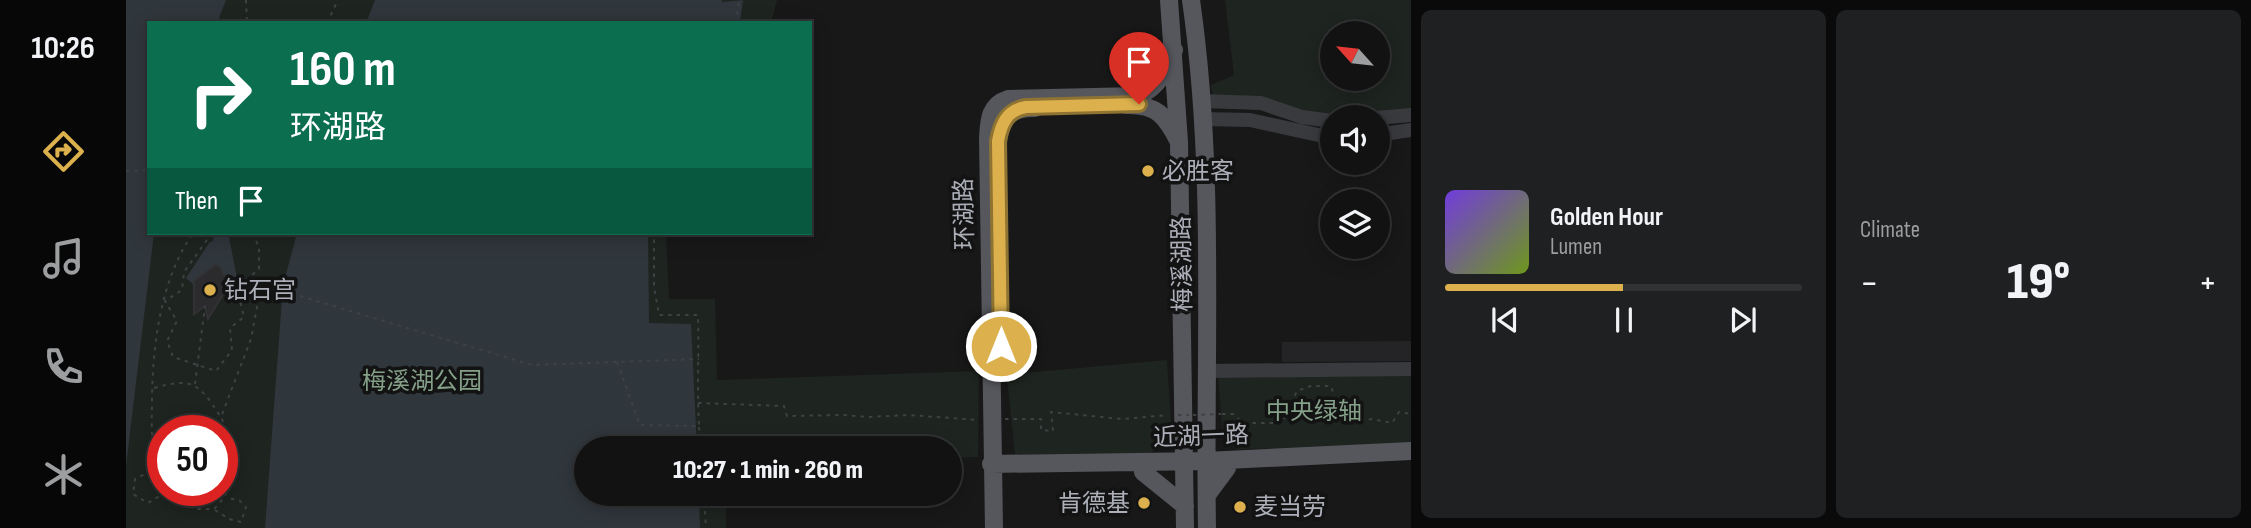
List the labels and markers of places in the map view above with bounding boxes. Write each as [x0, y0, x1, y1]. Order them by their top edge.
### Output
pin [1109, 32, 1169, 104]
place label: 必胜客 [1162, 157, 1234, 186]
marker: 必胜客 [1140, 163, 1156, 179]
place label: 钻石宫 [224, 276, 296, 305]
marker: 钻石宫 [202, 282, 218, 298]
place label: 肯德基 [1058, 489, 1130, 518]
place label: 麦当劳 [1254, 493, 1326, 522]
marker: 肯德基 [1136, 495, 1152, 511]
marker: 麦当劳 [1232, 499, 1248, 515]

